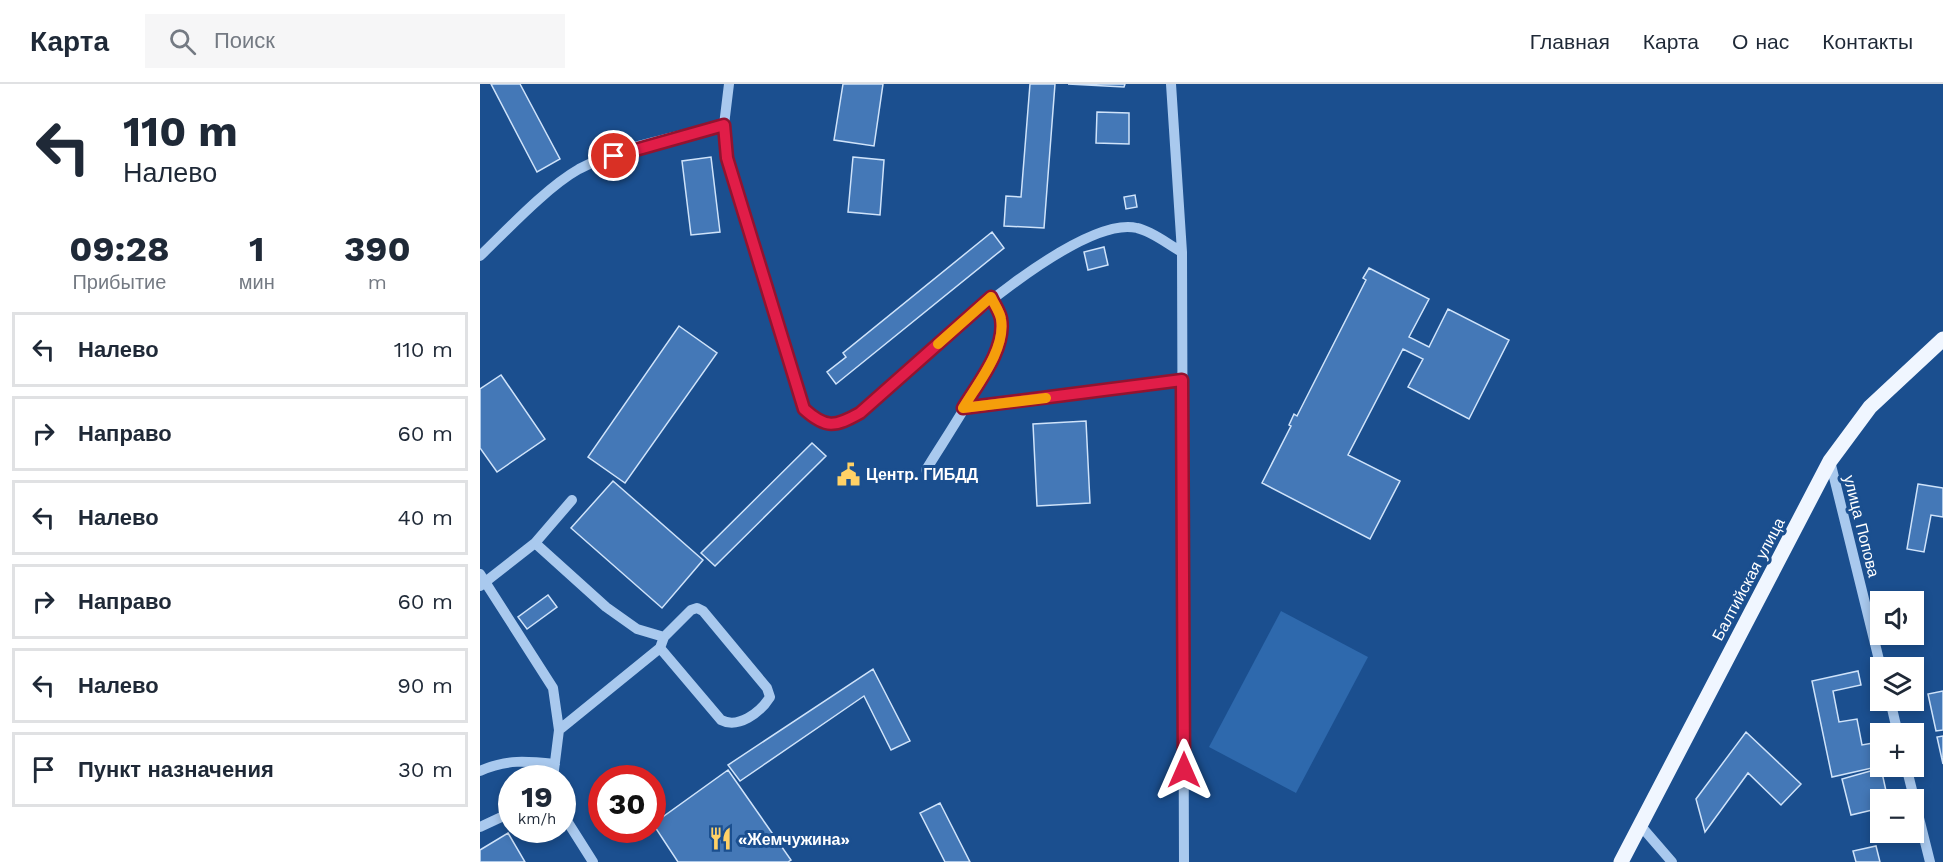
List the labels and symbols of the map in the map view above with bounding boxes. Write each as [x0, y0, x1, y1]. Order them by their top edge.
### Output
pin [588, 130, 639, 181]
public building icon: Центр. ГИБДД [835, 461, 861, 487]
place label: Центр. ГИБДД [866, 465, 979, 484]
street label: улица Попова [1840, 473, 1883, 579]
street label: Балтийская улица [1708, 515, 1789, 644]
position arrow [1152, 738, 1216, 802]
speed limit sign: 30 [588, 765, 666, 843]
restaurant icon: «Жемчужина» [707, 826, 733, 852]
place label: «Жемчужина» [738, 830, 850, 849]

